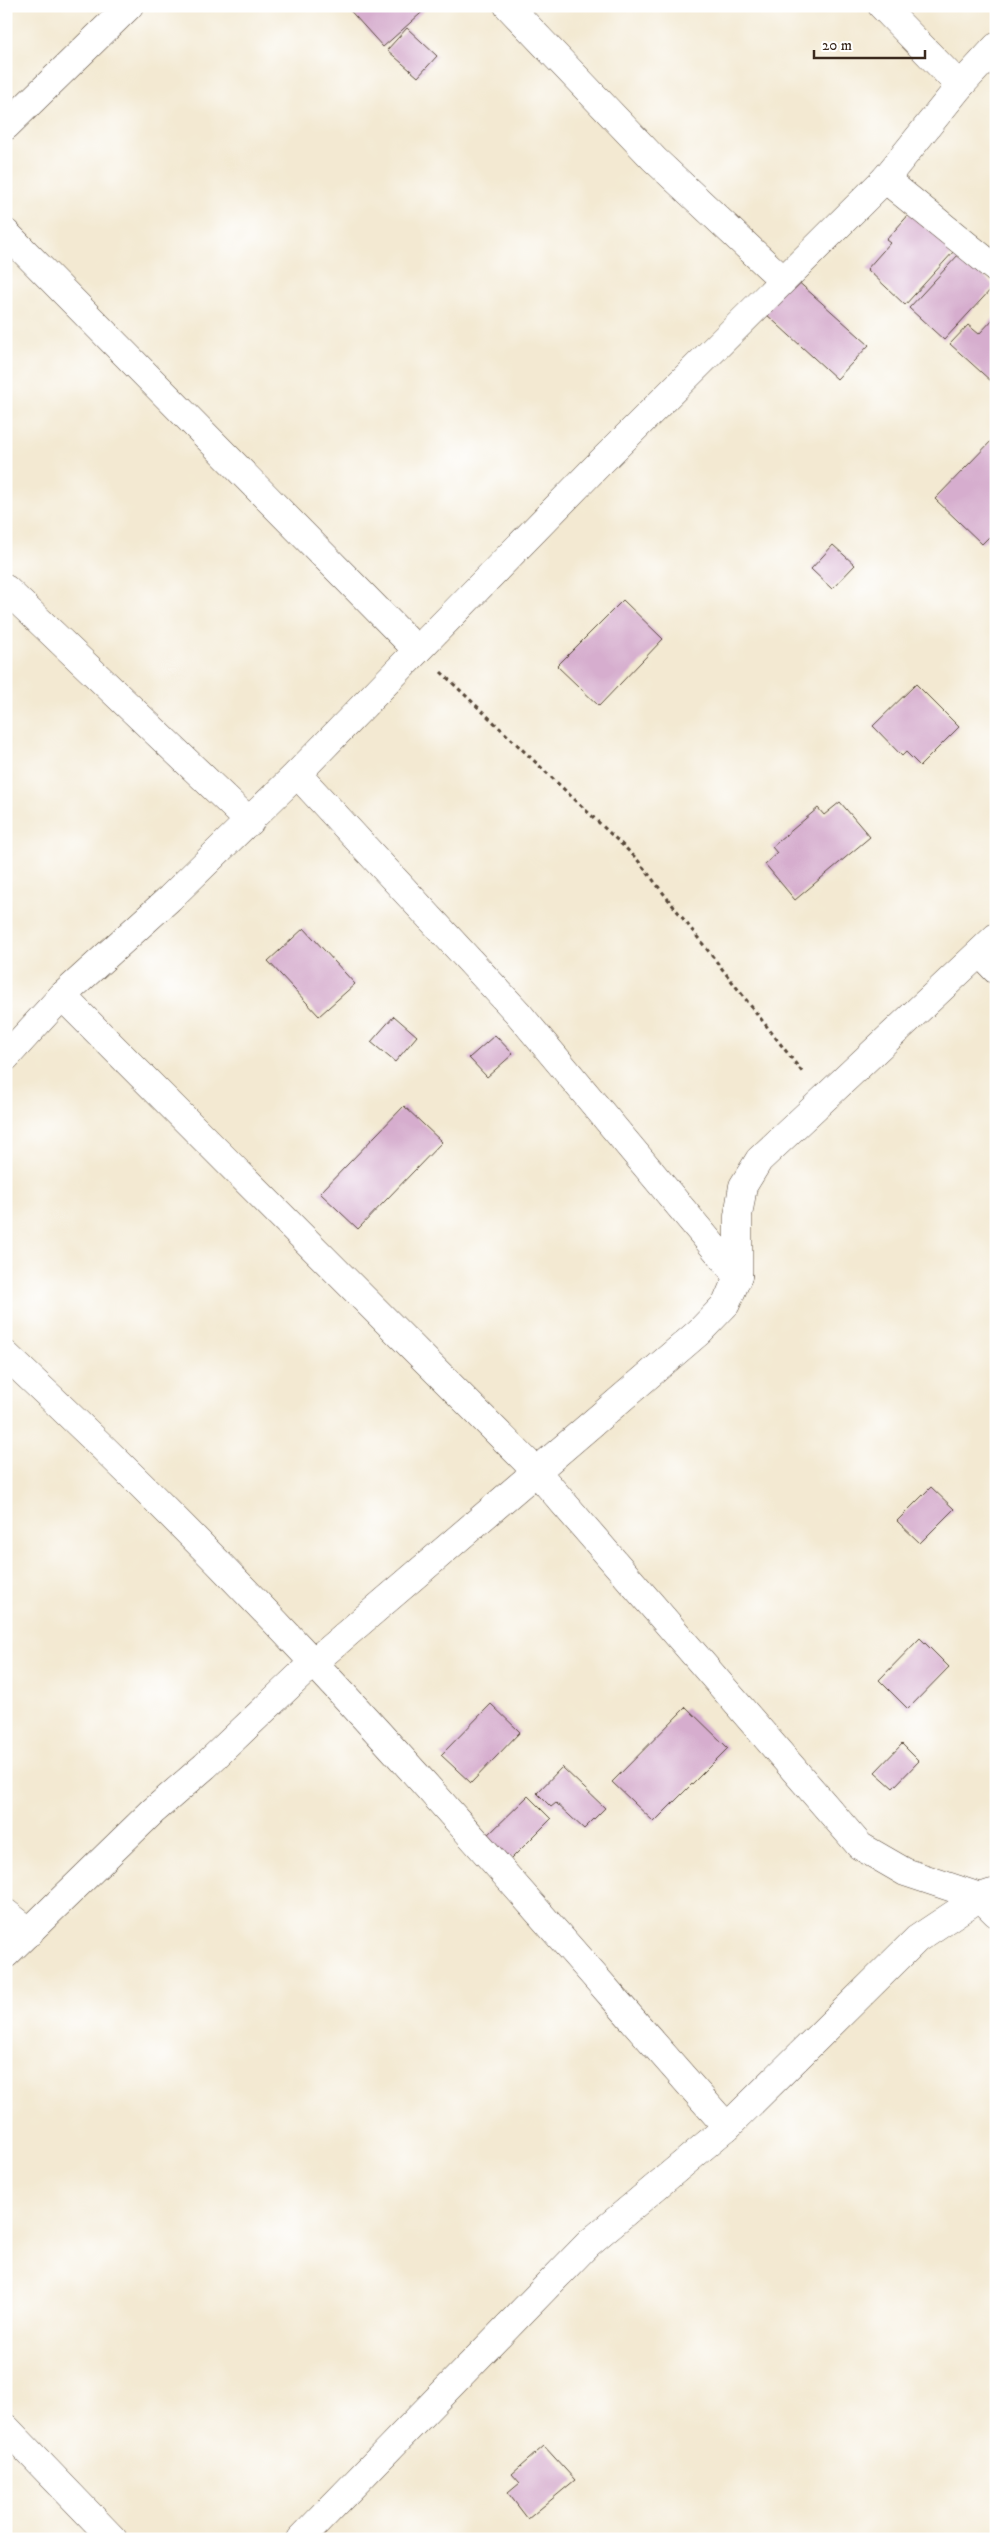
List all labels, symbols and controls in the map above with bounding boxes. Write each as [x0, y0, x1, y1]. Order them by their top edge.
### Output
scale bar [814, 28, 926, 60]
text: 20 m [822, 36, 852, 55]

